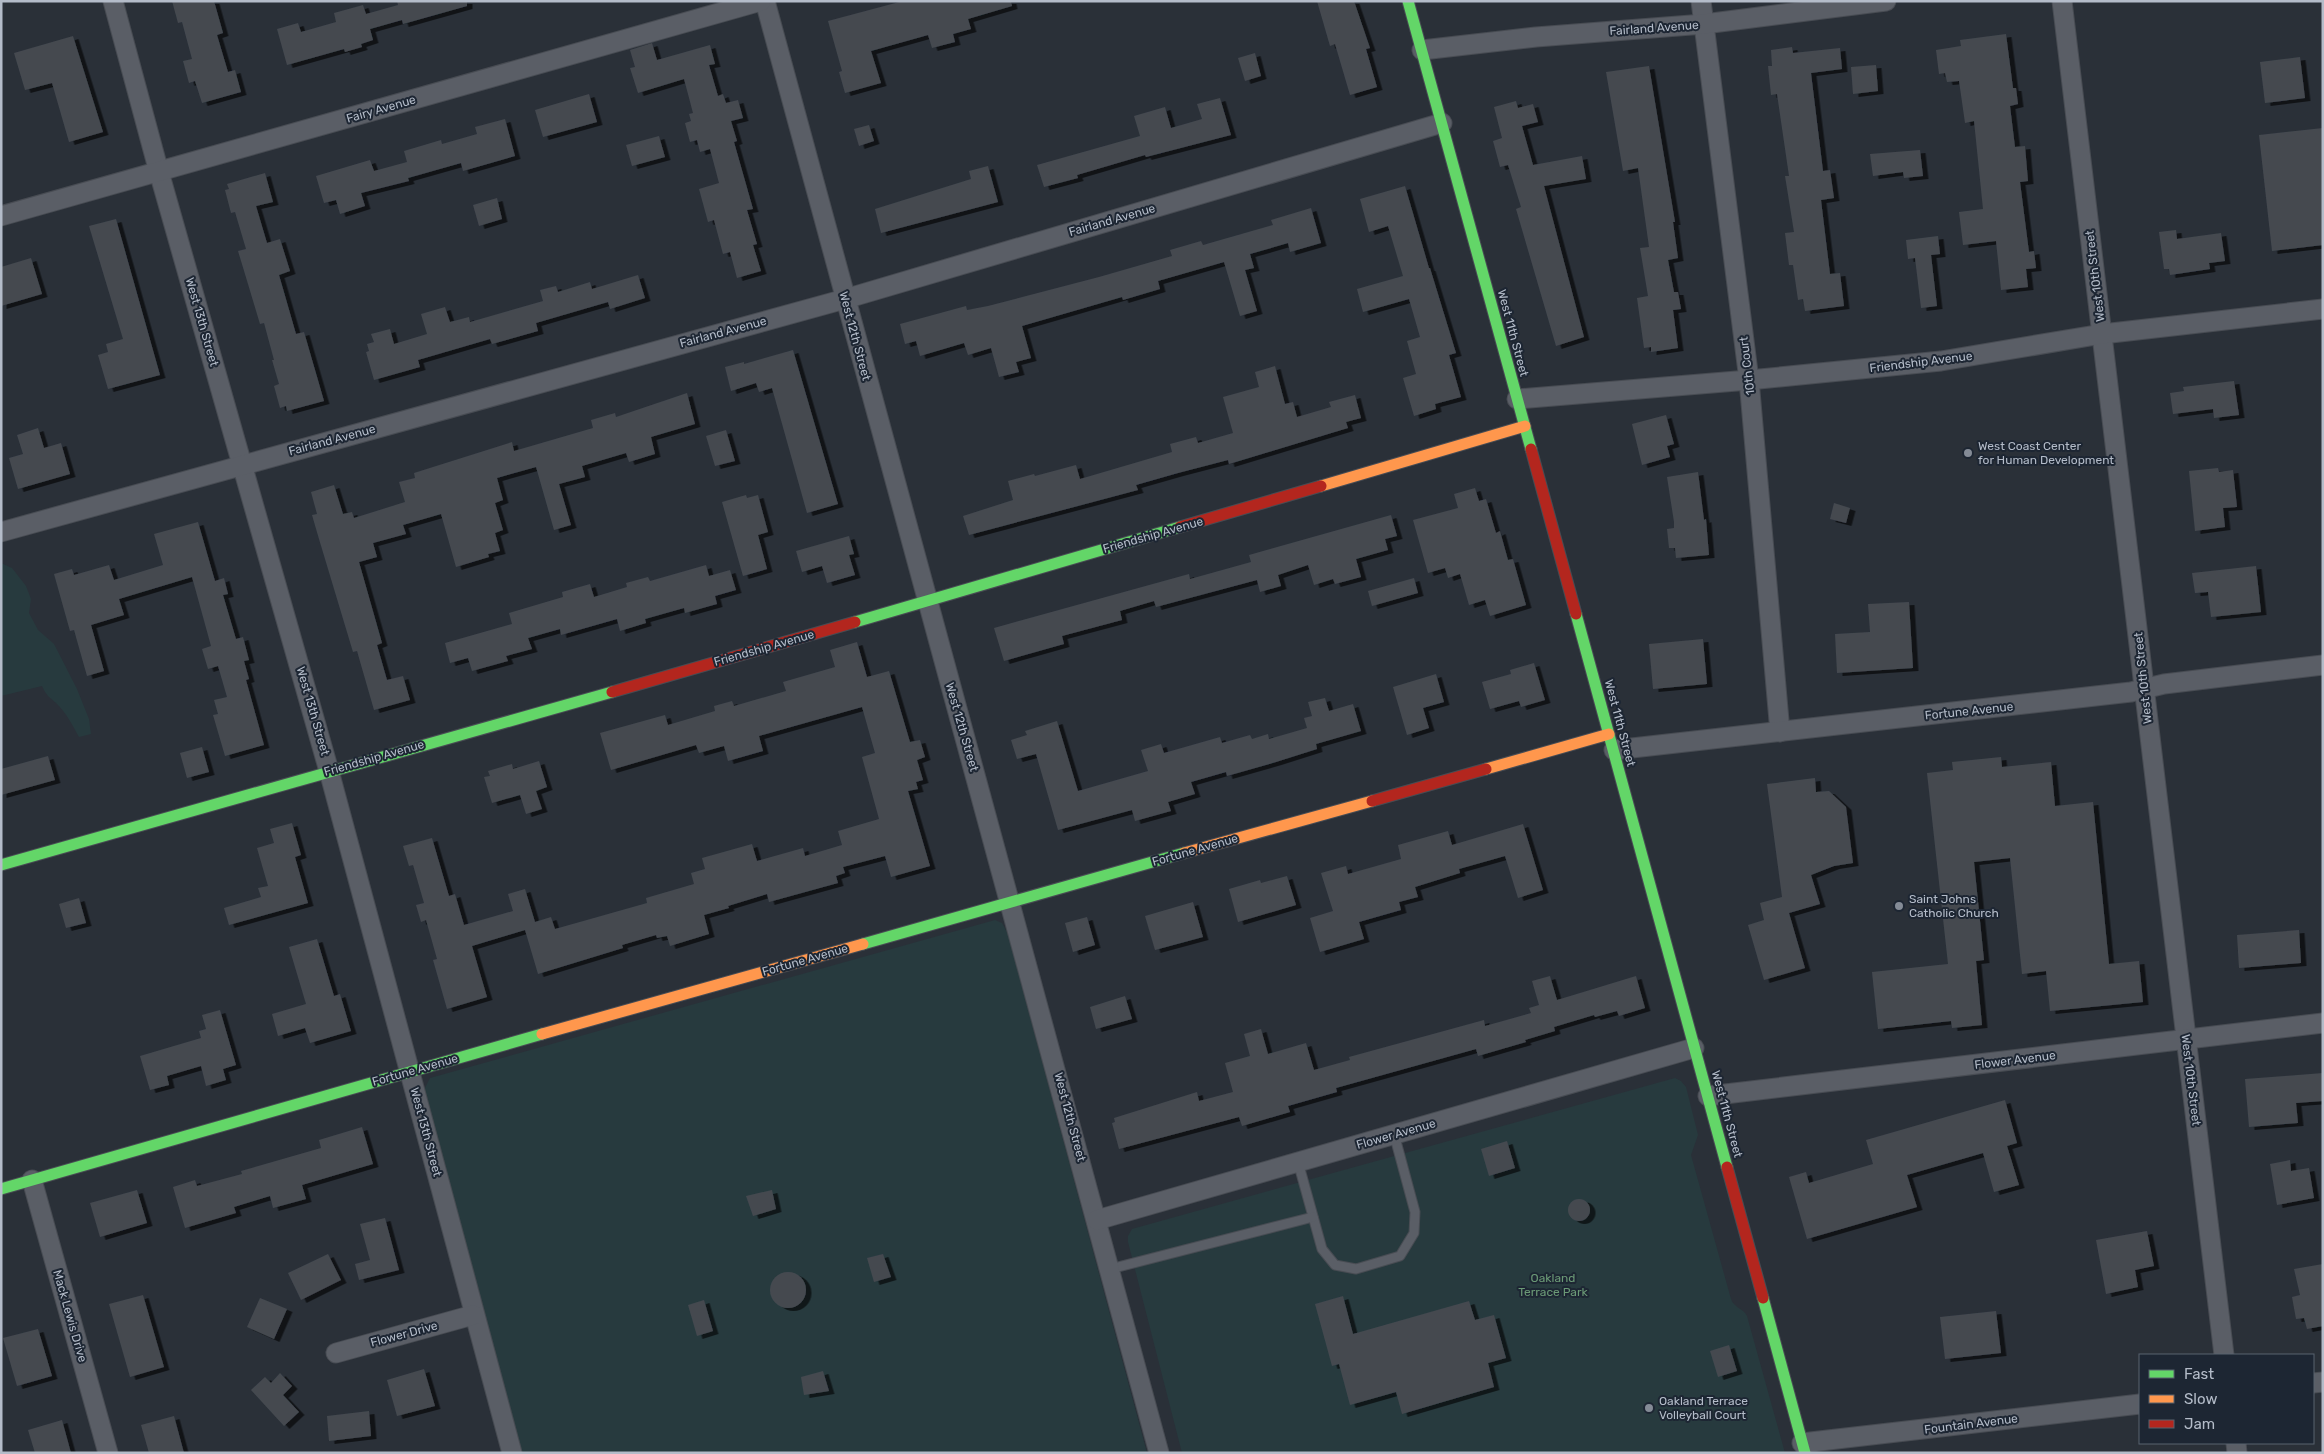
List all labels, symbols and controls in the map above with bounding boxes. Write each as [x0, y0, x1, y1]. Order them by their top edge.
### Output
street label: Fairland Avenue [1609, 18, 1699, 38]
street label: Fairy Avenue [345, 92, 418, 126]
street label: Fairland Avenue [1067, 201, 1157, 239]
street label: West 10th Street [2082, 229, 2108, 323]
street label: West 13th Street [183, 276, 221, 368]
street label: West 11th Street [1495, 288, 1531, 378]
street label: West 12th Street [836, 290, 874, 382]
street label: Fairland Avenue [678, 314, 768, 350]
street label: 10th Court [1736, 336, 1758, 396]
street label: Friendship Avenue [1869, 349, 1974, 375]
street label: Fairland Avenue [287, 422, 377, 458]
place label: West Coast Center for Human Development [1978, 439, 2114, 467]
marker: West Coast Center for Human Development [1962, 447, 1974, 459]
street label: Friendship Avenue [1101, 514, 1205, 556]
street label: Friendship Avenue [712, 627, 816, 669]
street label: West 10th Street [2131, 631, 2155, 725]
street label: West 13th Street [294, 665, 332, 757]
street label: West 11th Street [1602, 678, 1638, 768]
street label: West 12th Street [943, 681, 981, 773]
street label: Fortune Avenue [1924, 699, 2014, 723]
street label: Friendship Avenue [322, 737, 426, 779]
street label: Fortune Avenue [1150, 831, 1240, 869]
place label: Saint Johns Catholic Church [1909, 892, 1999, 920]
marker: Saint Johns Catholic Church [1893, 900, 1905, 912]
street label: Fortune Avenue [760, 941, 850, 979]
street label: West 10th Street [2178, 1033, 2204, 1127]
street label: Flower Avenue [1974, 1048, 2057, 1072]
street label: Fortune Avenue [370, 1051, 460, 1089]
street label: West 11th Street [1709, 1069, 1745, 1159]
street label: West 12th Street [1051, 1071, 1089, 1163]
street label: West 13th Street [407, 1086, 445, 1178]
street label: Flower Avenue [1355, 1116, 1437, 1152]
street label: Mack Lewis Drive [50, 1268, 90, 1364]
park label: Oakland Terrace Park [1518, 1271, 1589, 1299]
street label: Flower Drive [369, 1318, 439, 1350]
legend [2139, 1354, 2314, 1444]
text: Fast [2184, 1365, 2214, 1383]
text: Slow [2184, 1390, 2217, 1408]
place label: Oakland Terrace Volleyball Court [1659, 1394, 1748, 1422]
marker: Oakland Terrace Volleyball Court [1643, 1402, 1655, 1414]
street label: Fountain Avenue [1923, 1411, 2019, 1437]
text: Jam [2184, 1415, 2215, 1433]

